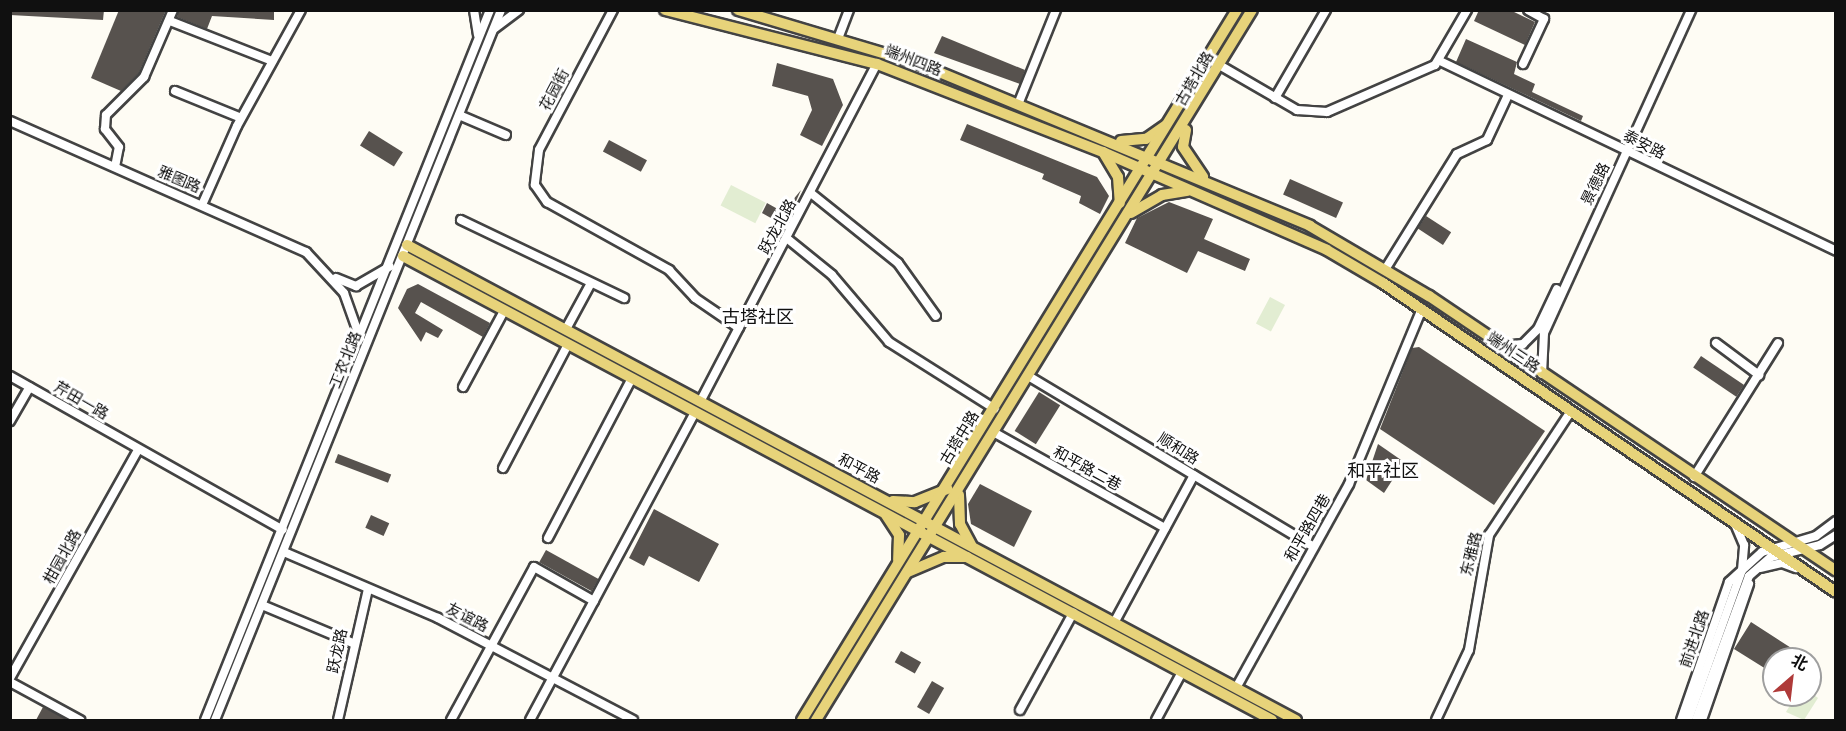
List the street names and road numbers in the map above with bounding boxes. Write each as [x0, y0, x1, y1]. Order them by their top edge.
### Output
street label: 端州四路 [882, 42, 944, 80]
street label: 古塔北路 [1172, 49, 1218, 109]
street label: 花园街 [536, 66, 574, 114]
street label: 泰安路 [1620, 127, 1668, 163]
street label: 景德路 [1578, 160, 1614, 208]
street label: 雅图路 [155, 163, 203, 197]
street label: 跃龙北路 [756, 196, 800, 258]
street label: 工农北路 [326, 329, 366, 391]
street label: 端州三路 [1483, 329, 1543, 377]
street label: 芹田一路 [51, 378, 111, 424]
street label: 古塔中路 [937, 408, 983, 468]
street label: 顺和路 [1154, 429, 1202, 469]
street label: 和平路二巷 [1050, 443, 1124, 495]
street label: 和平路 [835, 450, 883, 488]
street label: 和平路四巷 [1281, 491, 1335, 565]
street label: 柑园北路 [41, 526, 85, 588]
street label: 东雅路 [1458, 530, 1486, 578]
street label: 友谊路 [443, 600, 491, 636]
street label: 前进北路 [1677, 608, 1713, 670]
street label: 跃龙路 [325, 627, 351, 675]

